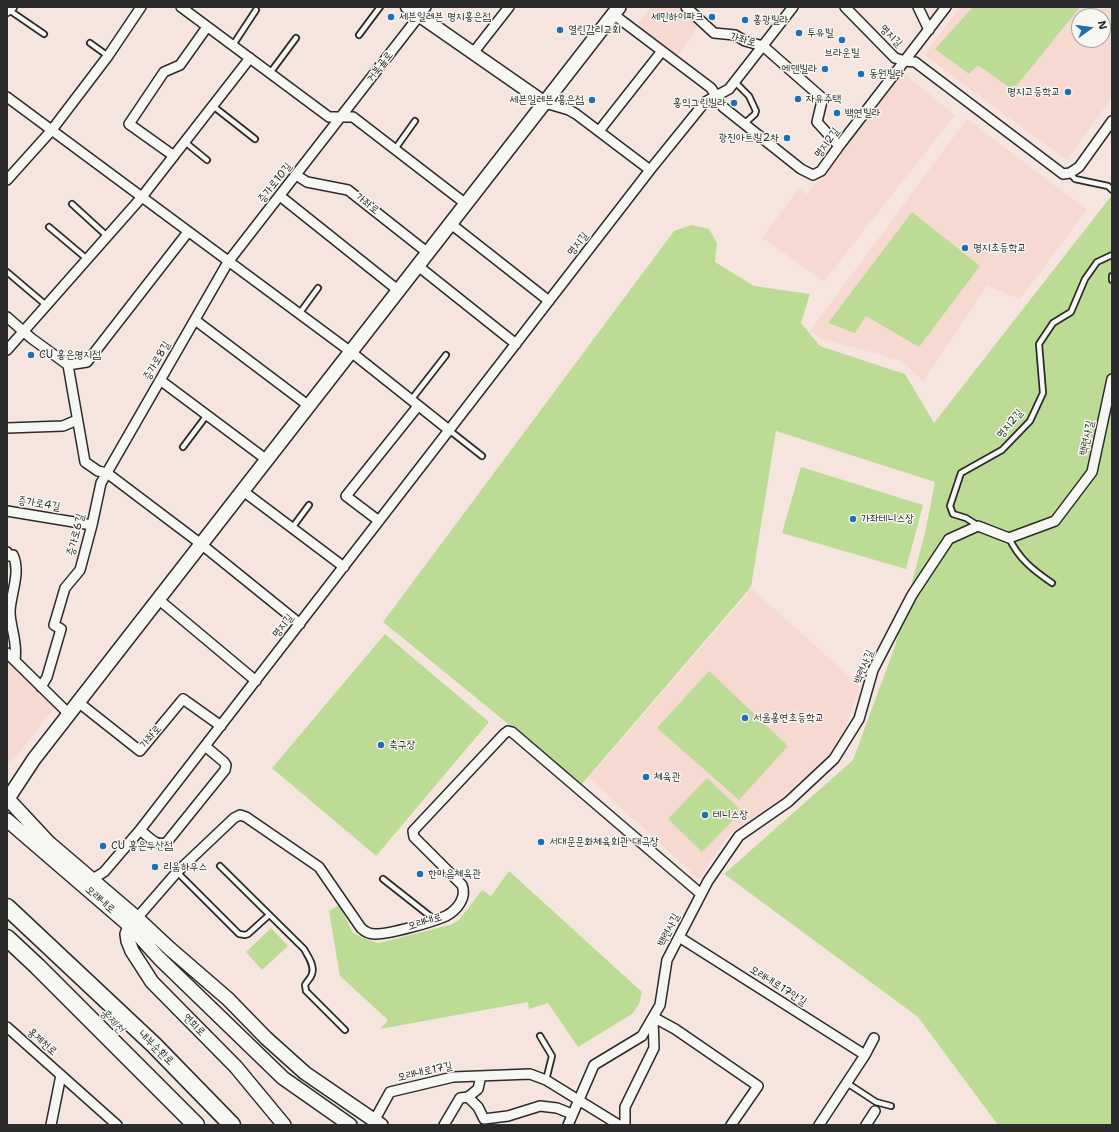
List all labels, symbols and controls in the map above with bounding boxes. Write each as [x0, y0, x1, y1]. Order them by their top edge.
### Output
north arrow [1071, 8, 1111, 48]
place label: 세븐일레븐 명지홍은점 [399, 10, 491, 24]
place label: 세민하이파크 [651, 10, 704, 24]
marker: 세븐일레븐 명지홍은점 [386, 12, 396, 22]
marker: 세민하이파크 [707, 12, 717, 22]
place label: 홍광빌라 [753, 13, 788, 27]
marker: 홍광빌라 [740, 15, 750, 25]
text: N [1094, 19, 1110, 31]
street label: 명지길 [877, 22, 905, 50]
place label: 열린감리교회 [568, 23, 621, 37]
marker: 열린감리교회 [555, 25, 565, 35]
place label: 투유빌 [807, 26, 834, 40]
marker: 투유빌 [794, 28, 804, 38]
street label: 가좌로 [728, 30, 758, 50]
marker: 브라운빌 [837, 35, 847, 45]
place label: 브라운빌 [824, 46, 860, 60]
street label: 거북골로 [364, 49, 396, 85]
place label: 에덴빌라 [782, 62, 817, 76]
marker: 에덴빌라 [820, 64, 830, 74]
place label: 동원빌라 [869, 67, 904, 81]
marker: 동원빌라 [856, 69, 866, 79]
place label: 명지고등학교 [1007, 85, 1060, 99]
marker: 명지고등학교 [1063, 87, 1073, 97]
place label: 자유주택 [806, 92, 841, 106]
place label: 세븐일레븐 홍은점 [509, 93, 584, 107]
marker: 자유주택 [793, 94, 803, 104]
marker: 세븐일레븐 홍은점 [587, 95, 597, 105]
place label: 홍익그린빌라 [673, 96, 726, 110]
marker: 홍익그린빌라 [729, 98, 739, 108]
place label: 백연빌라 [845, 106, 880, 120]
marker: 백연빌라 [832, 108, 842, 118]
street label: 명지2길 [812, 125, 842, 161]
place label: 광진아트빌2차 [718, 131, 779, 145]
marker: 광진아트빌2차 [782, 133, 792, 143]
street label: 증가로10길 [255, 160, 295, 206]
street label: 가좌로 [352, 191, 382, 217]
street label: 명지길 [565, 229, 591, 259]
place label: 명지초등학교 [973, 241, 1026, 255]
marker: 명지초등학교 [960, 243, 970, 253]
street label: 증가로8길 [141, 339, 173, 383]
place label: CU 홍은명지점 [39, 348, 101, 362]
marker: CU 홍은명지점 [26, 350, 36, 360]
street label: 명지2길 [994, 407, 1026, 441]
street label: 백련사길 [1077, 419, 1097, 457]
street label: 증가로4길 [17, 494, 61, 514]
street label: 증가로6길 [64, 512, 88, 558]
place label: 가좌테니스장 [861, 512, 914, 526]
marker: 가좌테니스장 [848, 514, 858, 524]
street label: 명지길 [270, 611, 296, 641]
street label: 백련사길 [851, 648, 877, 686]
place label: 서울홍연초등학교 [753, 711, 824, 725]
marker: 서울홍연초등학교 [740, 713, 750, 723]
street label: 가좌로 [137, 723, 165, 751]
place label: 축구장 [389, 738, 416, 752]
marker: 축구장 [376, 740, 386, 750]
place label: 체육관 [654, 770, 681, 784]
marker: 체육관 [641, 772, 651, 782]
place label: 테니스장 [713, 808, 748, 822]
marker: 테니스장 [700, 810, 710, 820]
place label: 서대문문화체육회관 대극장 [549, 835, 659, 849]
marker: 서대문문화체육회관 대극장 [536, 837, 546, 847]
place label: CU 홍은두산점 [111, 839, 173, 853]
marker: CU 홍은두산점 [98, 841, 108, 851]
place label: 리움하우스 [163, 860, 207, 874]
marker: 리움하우스 [150, 862, 160, 872]
place label: 한마음체육관 [428, 867, 481, 881]
marker: 한마음체육관 [415, 869, 425, 879]
street label: 모래내로 [82, 883, 118, 917]
street label: 모래내로 [406, 911, 444, 933]
street label: 백련사길 [655, 911, 683, 949]
street label: 모래내로17안길 [747, 963, 809, 1009]
water label: 홍제천 [97, 1006, 127, 1036]
street label: 연희로 [180, 1011, 208, 1039]
street label: 홍제천로 [24, 1025, 60, 1059]
street label: 내부순환로 [135, 1028, 177, 1068]
street label: 모래내로17길 [396, 1059, 454, 1085]

